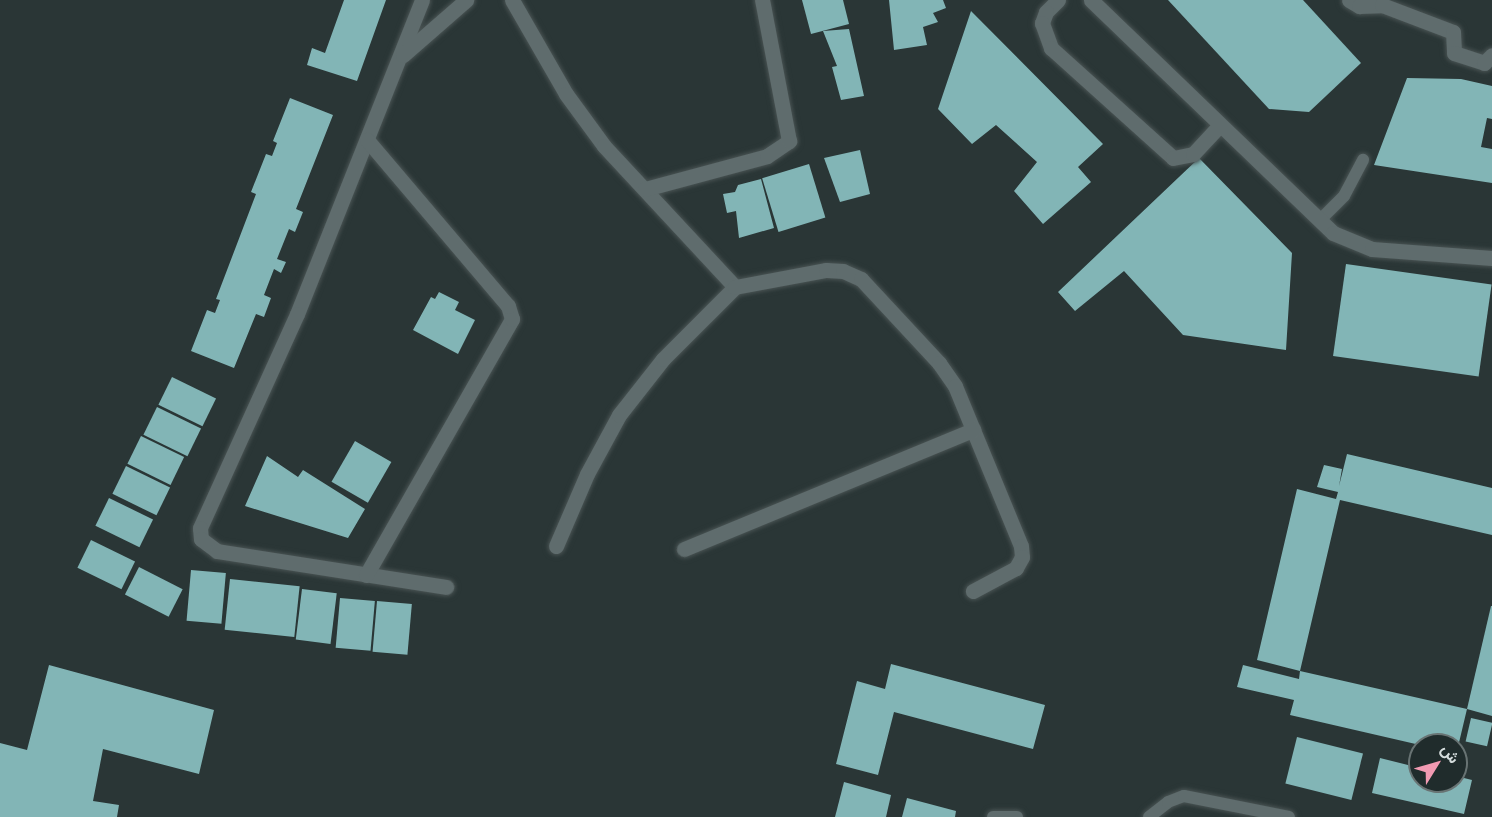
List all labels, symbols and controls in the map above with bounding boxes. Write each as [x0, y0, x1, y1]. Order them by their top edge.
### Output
north arrow [1408, 733, 1468, 793]
text: ش [1436, 739, 1465, 768]

